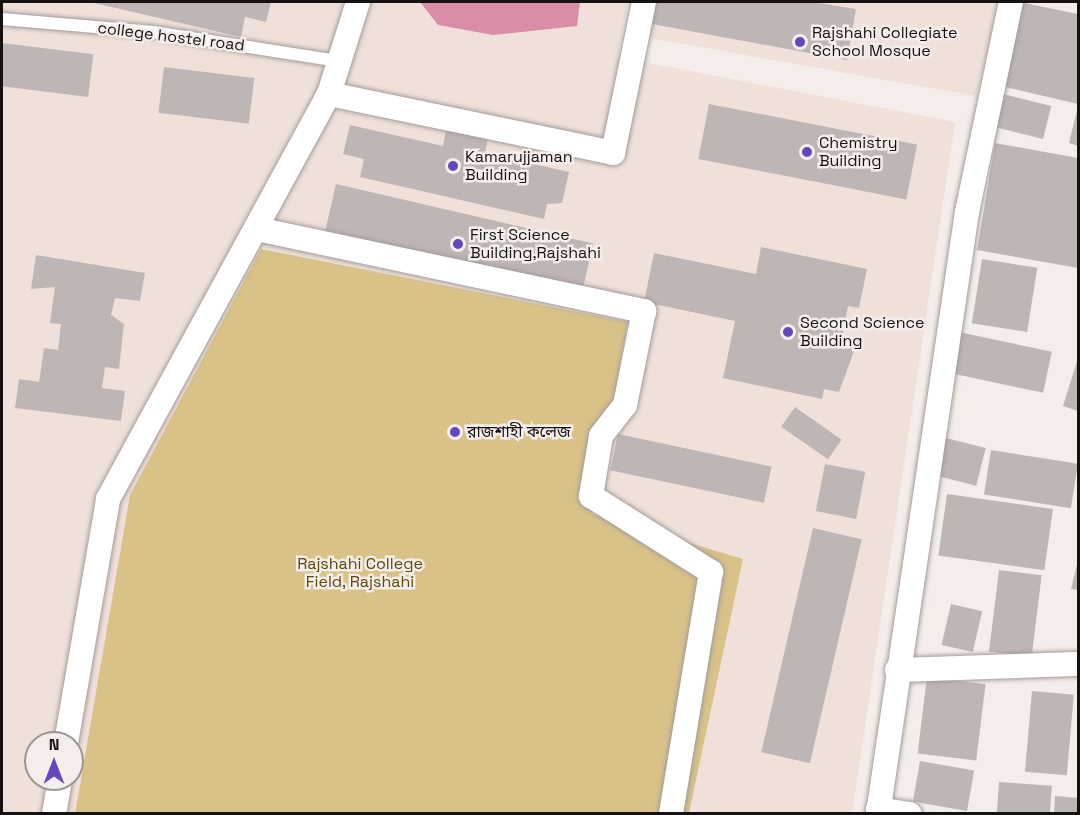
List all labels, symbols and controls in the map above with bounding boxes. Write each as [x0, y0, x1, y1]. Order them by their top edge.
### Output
street label: college hostel road [96, 18, 246, 56]
place label: Rajshahi Collegiate School Mosque [812, 23, 957, 61]
marker: Rajshahi Collegiate School Mosque [793, 35, 807, 49]
place label: Chemistry Building [819, 133, 898, 171]
marker: Chemistry Building [800, 145, 814, 159]
place label: Kamarujjaman Building [465, 147, 573, 185]
marker: Kamarujjaman Building [446, 159, 460, 173]
place label: First Science Building,Rajshahi [470, 225, 601, 263]
marker: First Science Building,Rajshahi [451, 237, 465, 251]
place label: Second Science Building [800, 313, 925, 351]
marker: Second Science Building [781, 325, 795, 339]
place label: রাজশাহী কলেজ [467, 422, 571, 442]
marker: রাজশাহী কলেজ [448, 425, 462, 439]
park label: Rajshahi College Field, Rajshahi [297, 554, 423, 592]
north arrow [24, 731, 84, 791]
text: N [49, 734, 59, 755]

